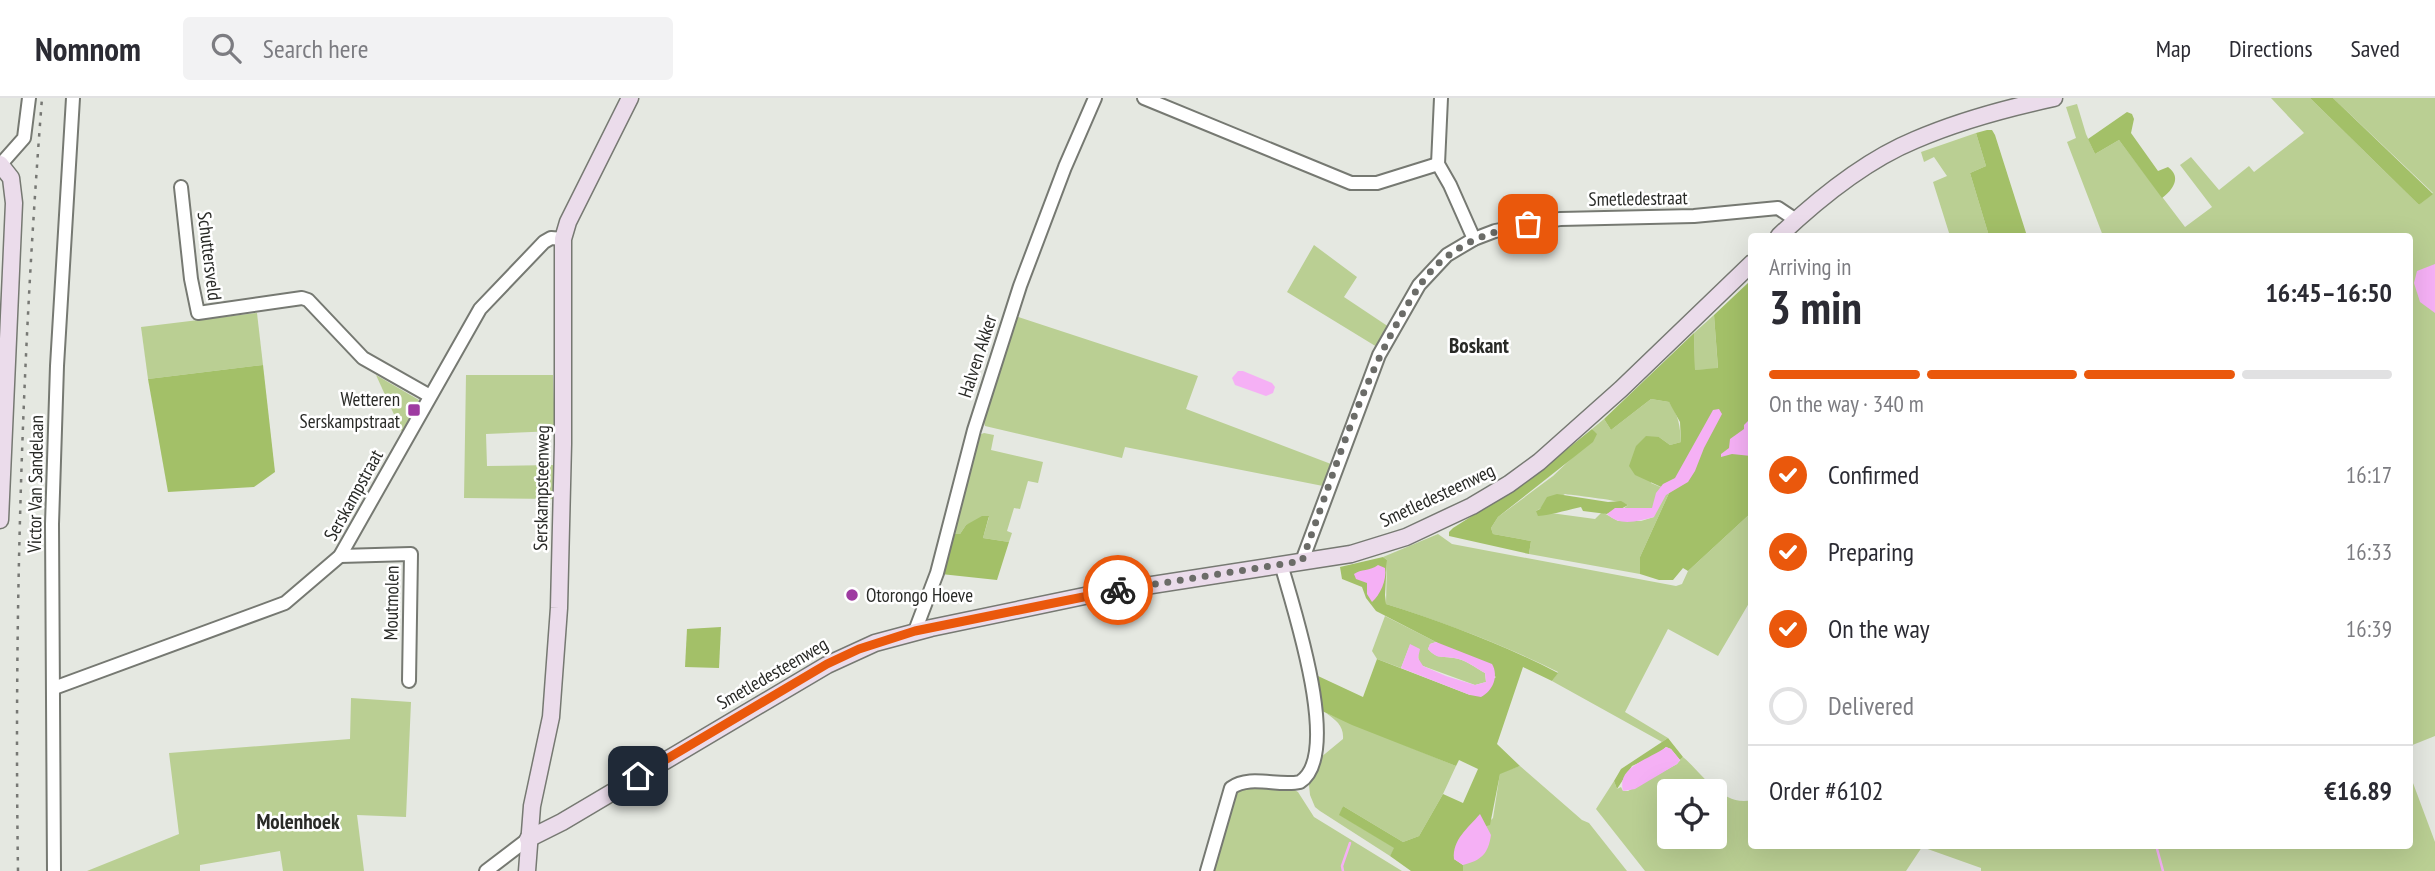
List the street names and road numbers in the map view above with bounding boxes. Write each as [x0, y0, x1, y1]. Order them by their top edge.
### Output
street label: Smetledestraat [1588, 185, 1689, 211]
street label: Schuttersveld [193, 210, 227, 302]
street label: Halven Akker [952, 311, 1002, 401]
street label: Victor Van Sandelaan [22, 415, 48, 554]
street label: Serskampsteenweg [528, 425, 554, 551]
street label: Serskampstraat [318, 445, 388, 545]
street label: Smetledesteenweg [1376, 458, 1498, 532]
street label: Moutmolen [378, 565, 404, 641]
street label: Smetledesteenweg [712, 632, 832, 714]

